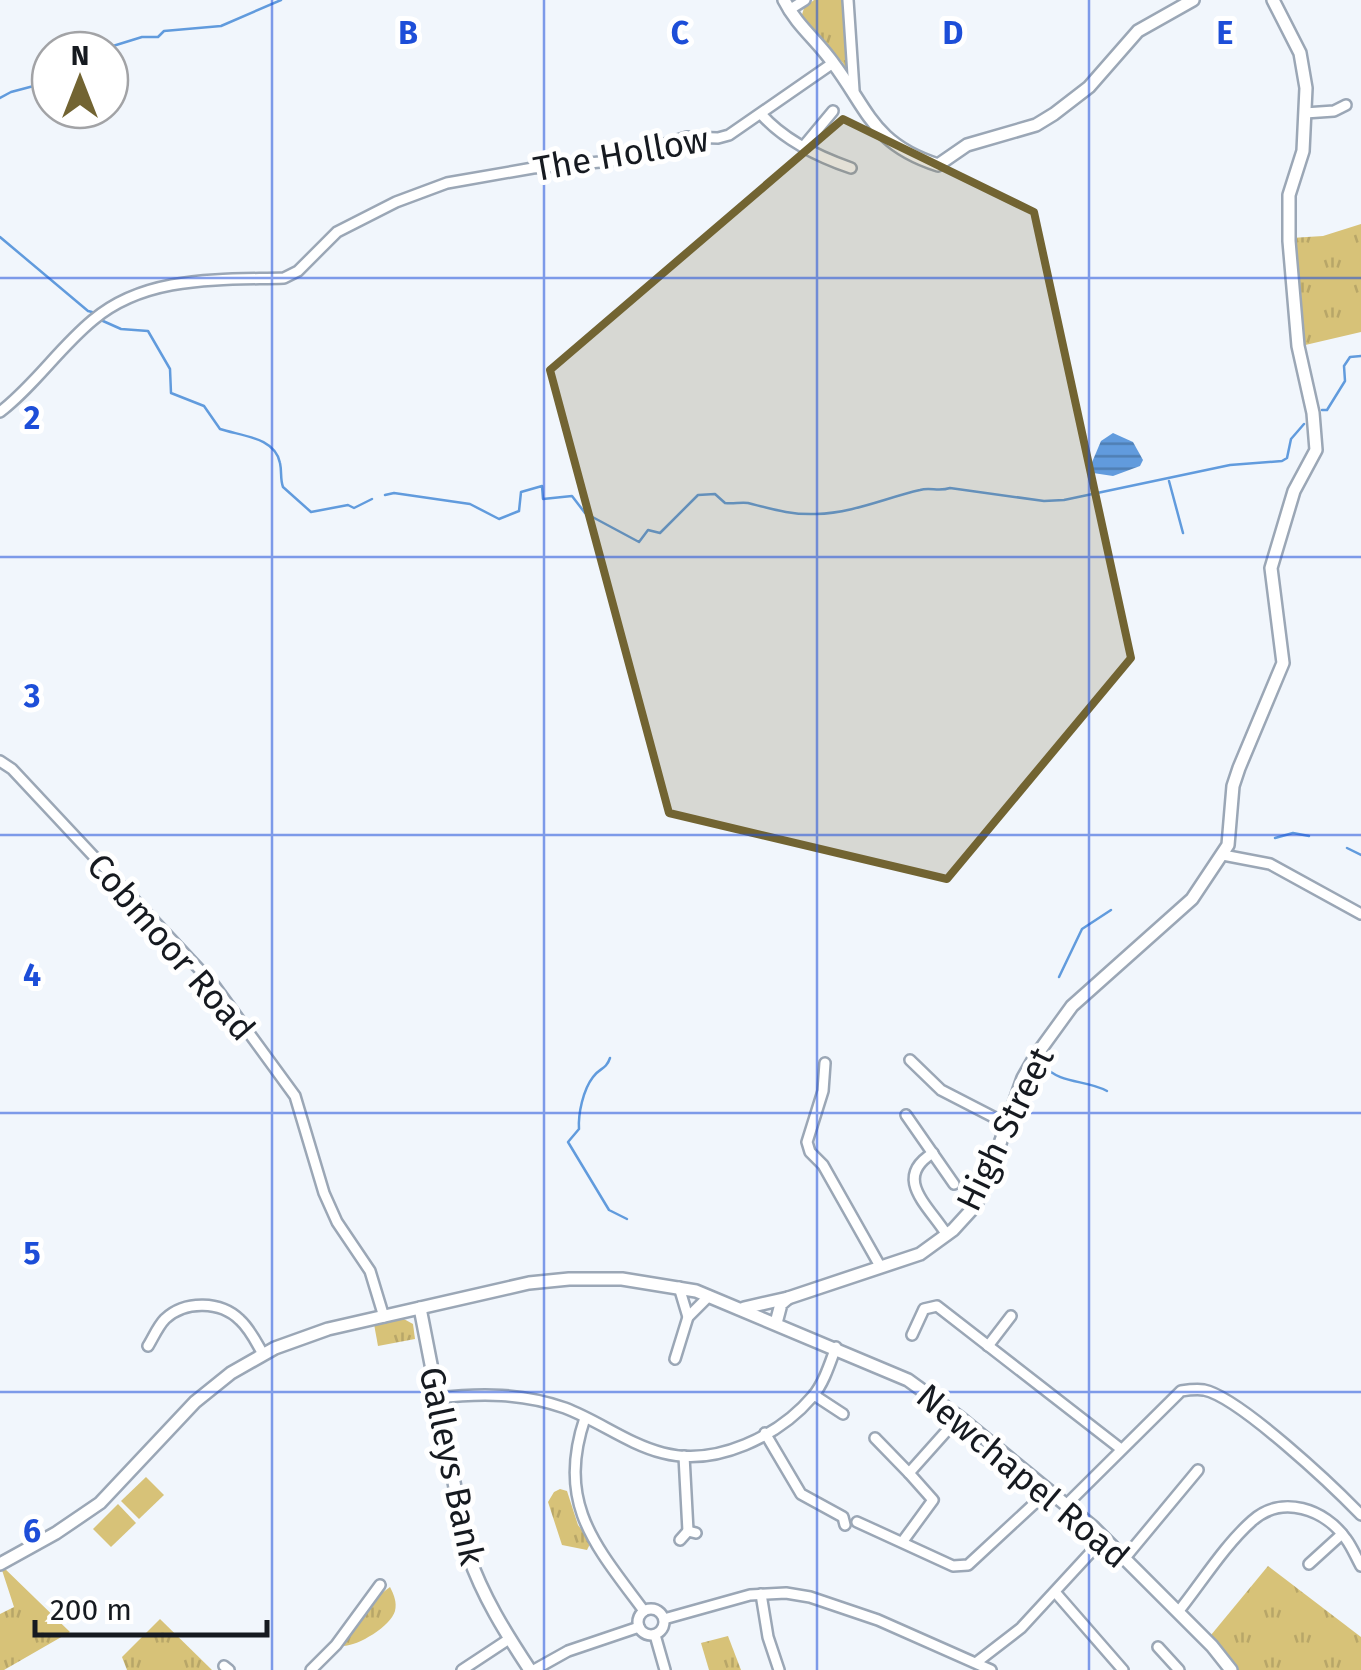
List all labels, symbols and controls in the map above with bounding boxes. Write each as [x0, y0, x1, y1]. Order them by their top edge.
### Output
text: B [398, 14, 418, 52]
text: C [671, 14, 690, 52]
text: D [943, 14, 963, 52]
text: E [1217, 14, 1233, 52]
north arrow [30, 30, 130, 130]
text: N [71, 39, 89, 72]
street label: The Hollow [530, 118, 712, 190]
text: 2 [24, 399, 40, 437]
text: 3 [23, 677, 40, 715]
street label: Cobmoor Road [78, 845, 264, 1049]
text: 4 [23, 956, 41, 994]
street label: High Street [947, 1040, 1063, 1218]
text: 5 [23, 1234, 41, 1272]
street label: Galleys Bank [411, 1363, 493, 1569]
street label: Newchapel Road [908, 1375, 1138, 1577]
text: 6 [23, 1512, 41, 1550]
scale bar [35, 1575, 268, 1637]
text: 200 m [50, 1592, 132, 1628]

